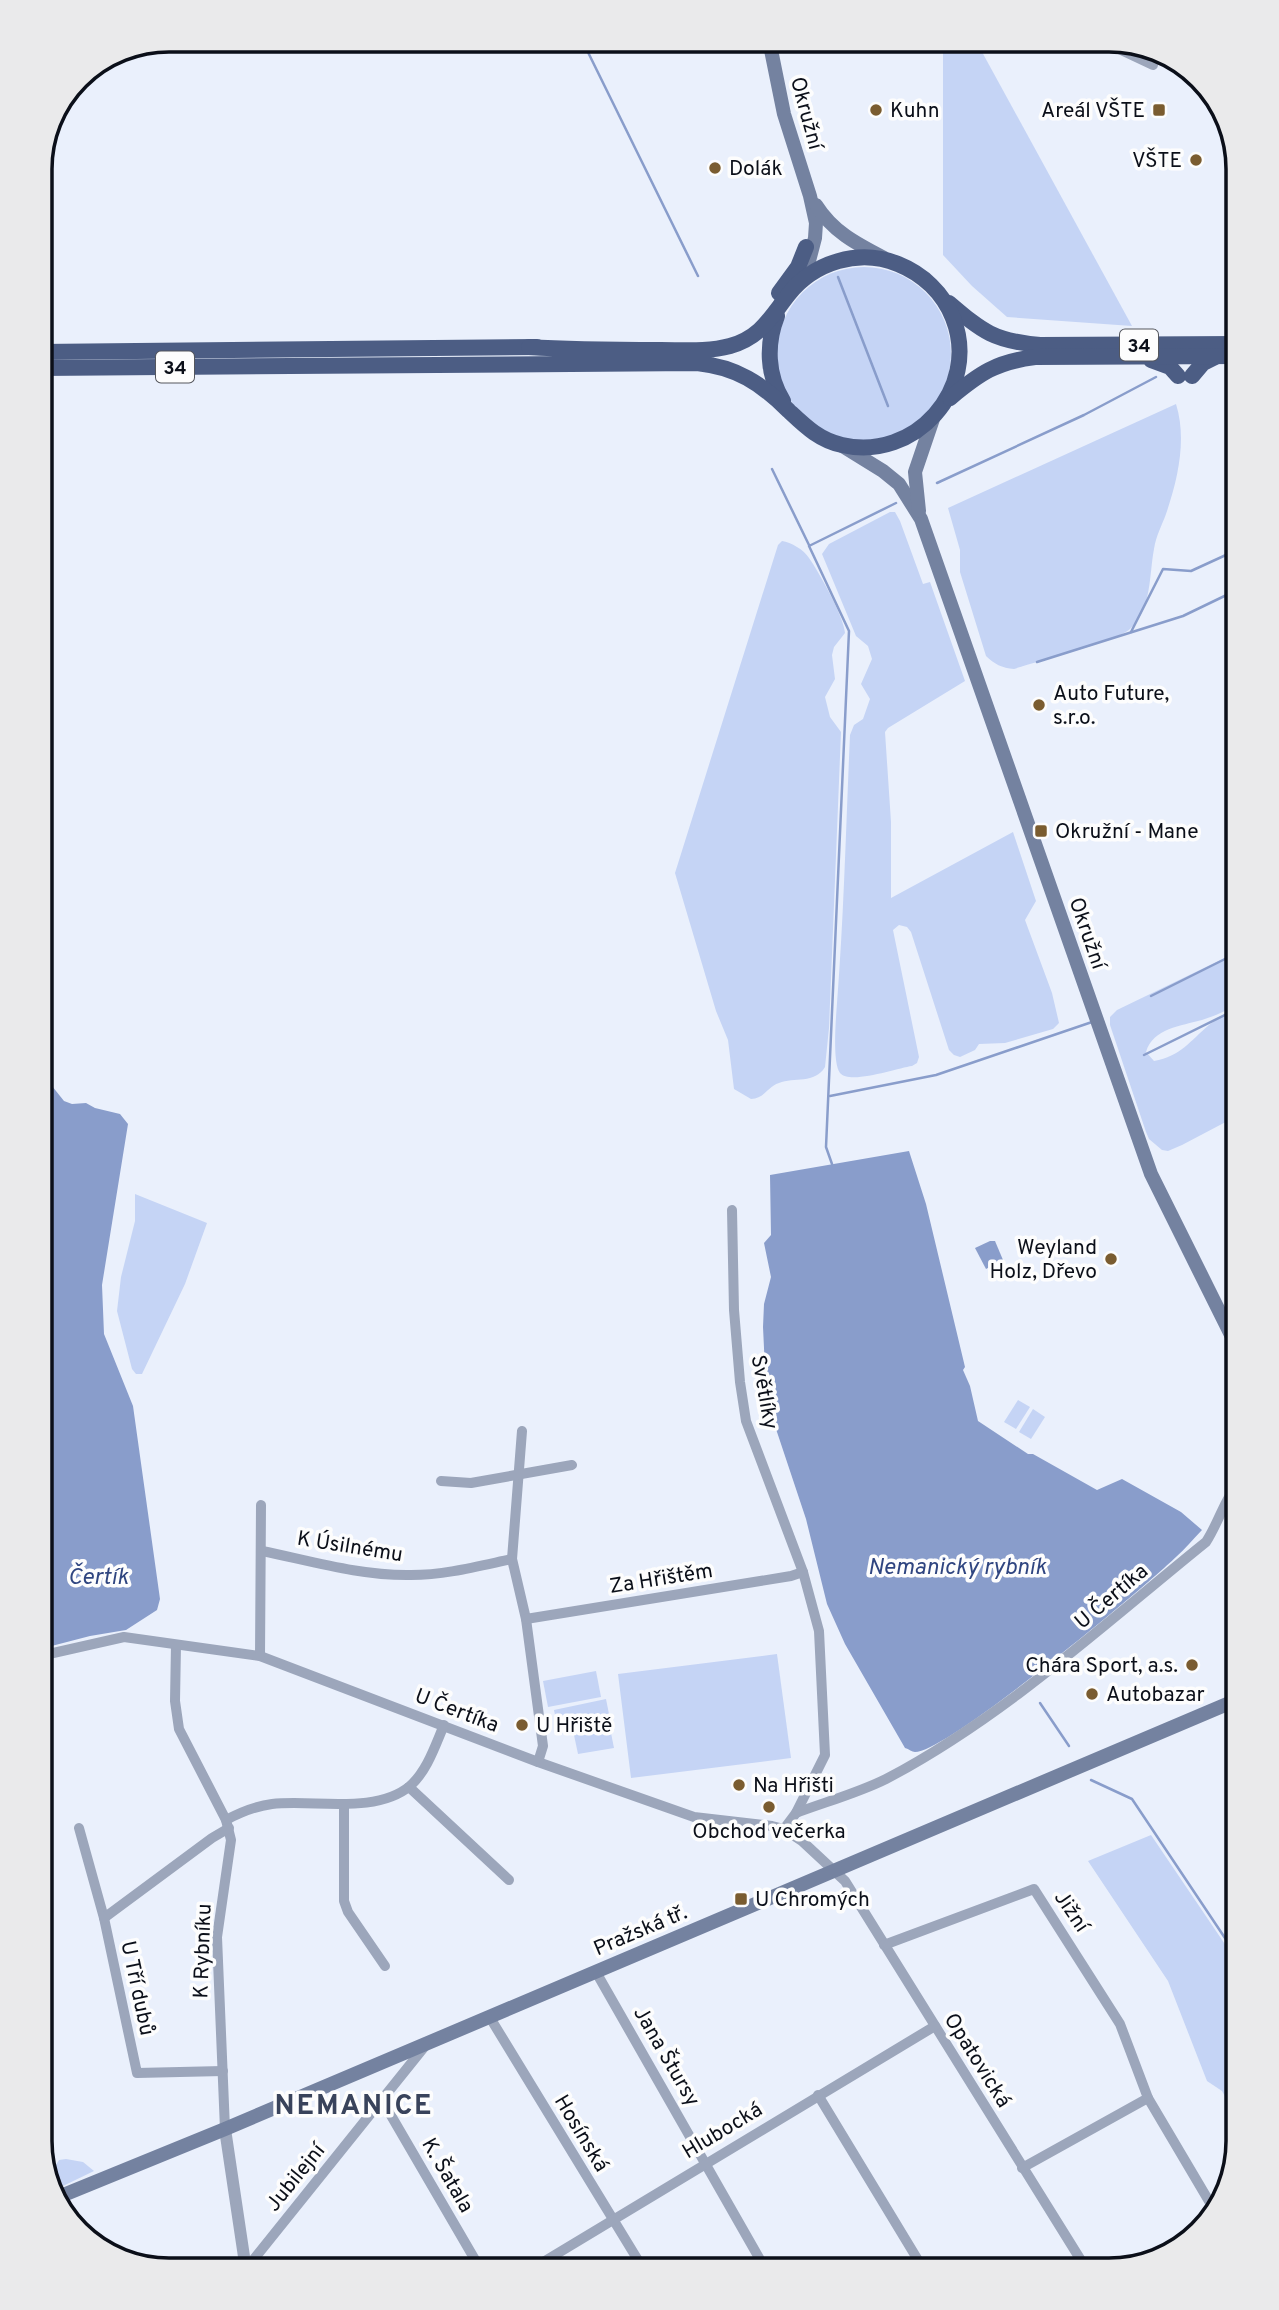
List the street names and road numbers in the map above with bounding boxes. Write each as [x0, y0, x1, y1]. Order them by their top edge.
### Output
street label: Okružní [783, 74, 829, 154]
road number: 34 [1120, 330, 1158, 360]
road number: 34 [156, 352, 194, 382]
street label: Okružní [1062, 894, 1112, 975]
street label: Světlíky [744, 1353, 783, 1431]
street label: K Úsilnému [295, 1525, 405, 1569]
street label: Za Hřištěm [608, 1558, 715, 1601]
street label: U Čertíka [1069, 1558, 1154, 1636]
street label: U Čertíka [411, 1682, 503, 1740]
street label: Jižní [1047, 1886, 1095, 1939]
street label: Pražská tř. [590, 1900, 691, 1963]
street label: K Rybníku [188, 1903, 219, 1999]
street label: U Tří dubů [113, 1939, 160, 2038]
street label: Jana Štursy [626, 2001, 706, 2112]
street label: Opatovická [937, 2009, 1016, 2113]
street label: Hosínská [547, 2090, 614, 2177]
street label: Hlubocká [678, 2097, 768, 2166]
street label: K. Šatala [414, 2133, 480, 2218]
street label: Jubilejní [261, 2137, 333, 2217]

